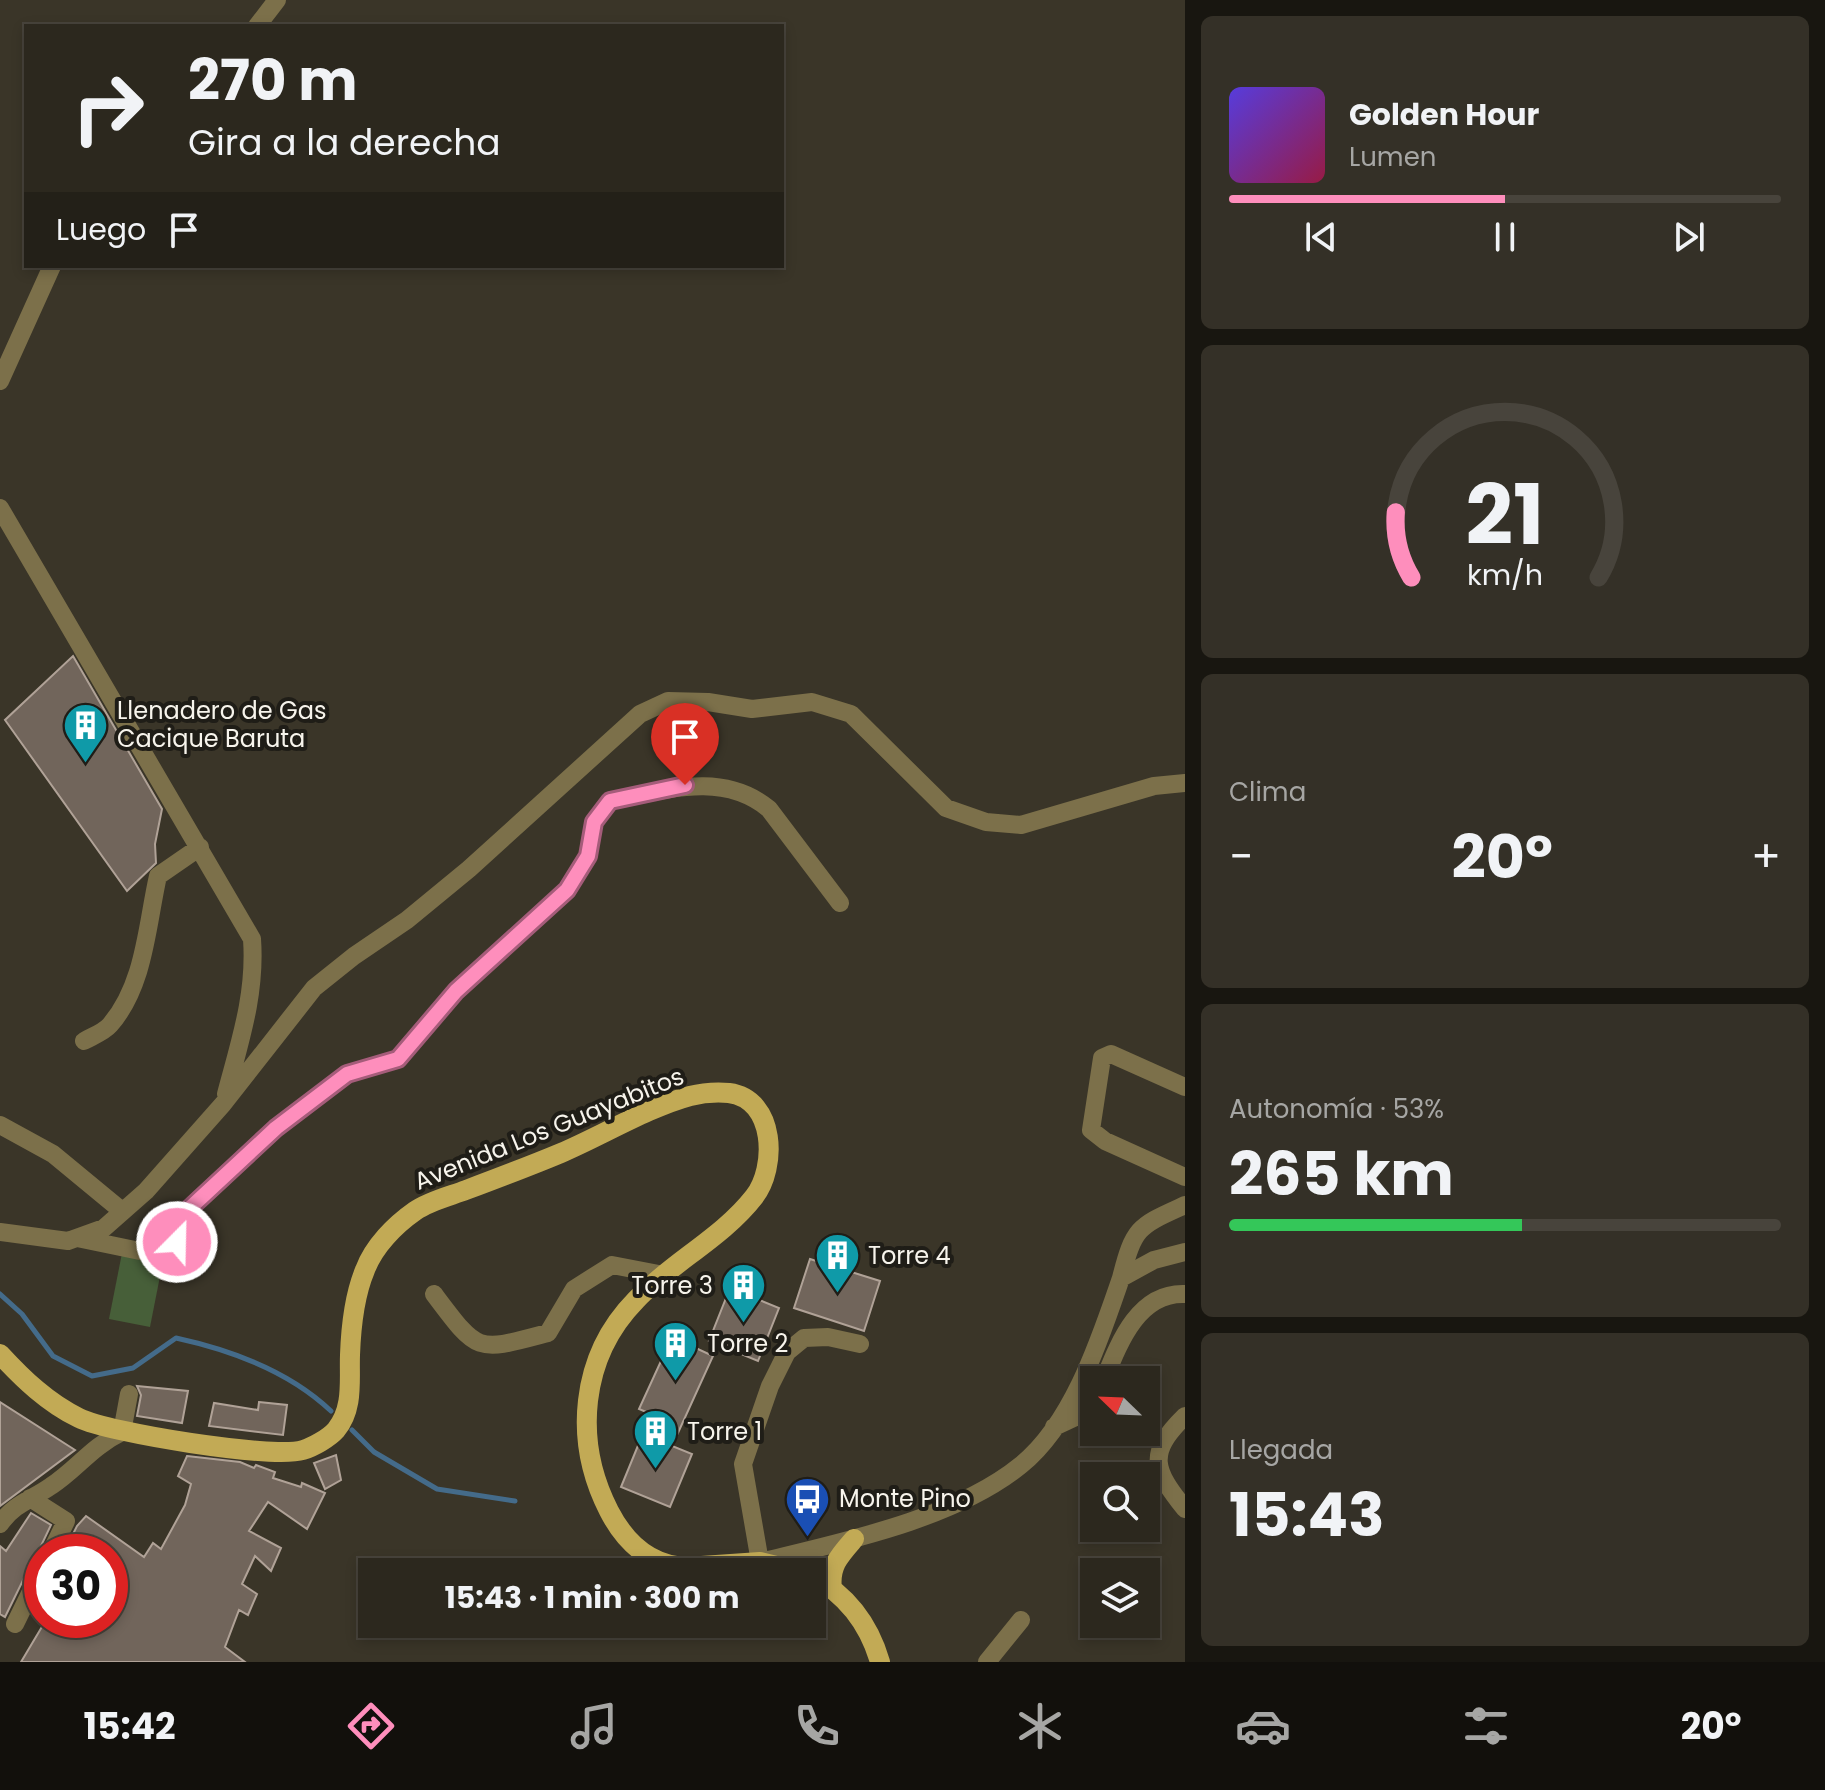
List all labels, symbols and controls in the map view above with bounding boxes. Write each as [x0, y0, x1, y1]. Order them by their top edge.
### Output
text: 270 m [188, 41, 358, 120]
icon: right [56, 56, 160, 160]
text: Golden Hour [1349, 93, 1539, 136]
text: Gira a la derecha [188, 117, 501, 168]
text: Lumen [1349, 139, 1436, 175]
text: Luego [56, 208, 146, 251]
icon: arrive [162, 208, 206, 252]
icon: previous [1299, 215, 1343, 259]
icon: pause [1483, 215, 1527, 259]
icon: next [1667, 215, 1711, 259]
text: 21 [1466, 456, 1544, 572]
text: km/h [1467, 555, 1543, 595]
place label: Llenadero de Gas Cacique Baruta [117, 694, 327, 755]
building icon: Llenadero de Gas Cacique Baruta [62, 701, 110, 764]
pin [651, 703, 719, 785]
icon: arrive [663, 715, 707, 759]
text: Clima [1229, 774, 1306, 810]
text: 20° [1452, 815, 1553, 899]
text: − [1229, 826, 1253, 887]
text: + [1751, 826, 1781, 887]
street label: Avenida Los Guayabitos [409, 1059, 689, 1198]
text: Autonomía · 53% [1229, 1091, 1444, 1127]
text: 265 km [1229, 1132, 1454, 1216]
position arrow [135, 1200, 219, 1284]
building icon: Torre 4 [813, 1232, 861, 1295]
place label: Torre 4 [868, 1239, 951, 1272]
building icon: Torre 3 [720, 1262, 768, 1325]
place label: Torre 3 [631, 1269, 713, 1302]
building icon: Torre 2 [652, 1320, 700, 1383]
place label: Torre 2 [707, 1327, 788, 1360]
north arrow [1080, 1366, 1160, 1446]
map controls [1080, 1366, 1160, 1638]
building icon: Torre 1 [632, 1408, 680, 1471]
place label: Torre 1 [687, 1415, 762, 1448]
text: Llegada [1229, 1432, 1333, 1468]
button: search [1080, 1462, 1160, 1542]
text: 15:43 [1229, 1473, 1385, 1557]
bus stop icon: Monte Pino [784, 1475, 832, 1538]
place label: Monte Pino [839, 1482, 971, 1515]
speed limit sign: 30 [24, 1534, 128, 1638]
button: layers [1080, 1558, 1160, 1638]
text: 15:43 · 1 min · 300 m [444, 1576, 740, 1619]
icon: directions [343, 1698, 399, 1754]
icon: music [566, 1698, 622, 1754]
icon: phone [789, 1698, 845, 1754]
icon: climate [1012, 1698, 1068, 1754]
icon: car [1235, 1698, 1291, 1754]
icon: filters [1458, 1698, 1514, 1754]
text: 15:42 [84, 1701, 176, 1752]
text: 20° [1681, 1701, 1741, 1752]

